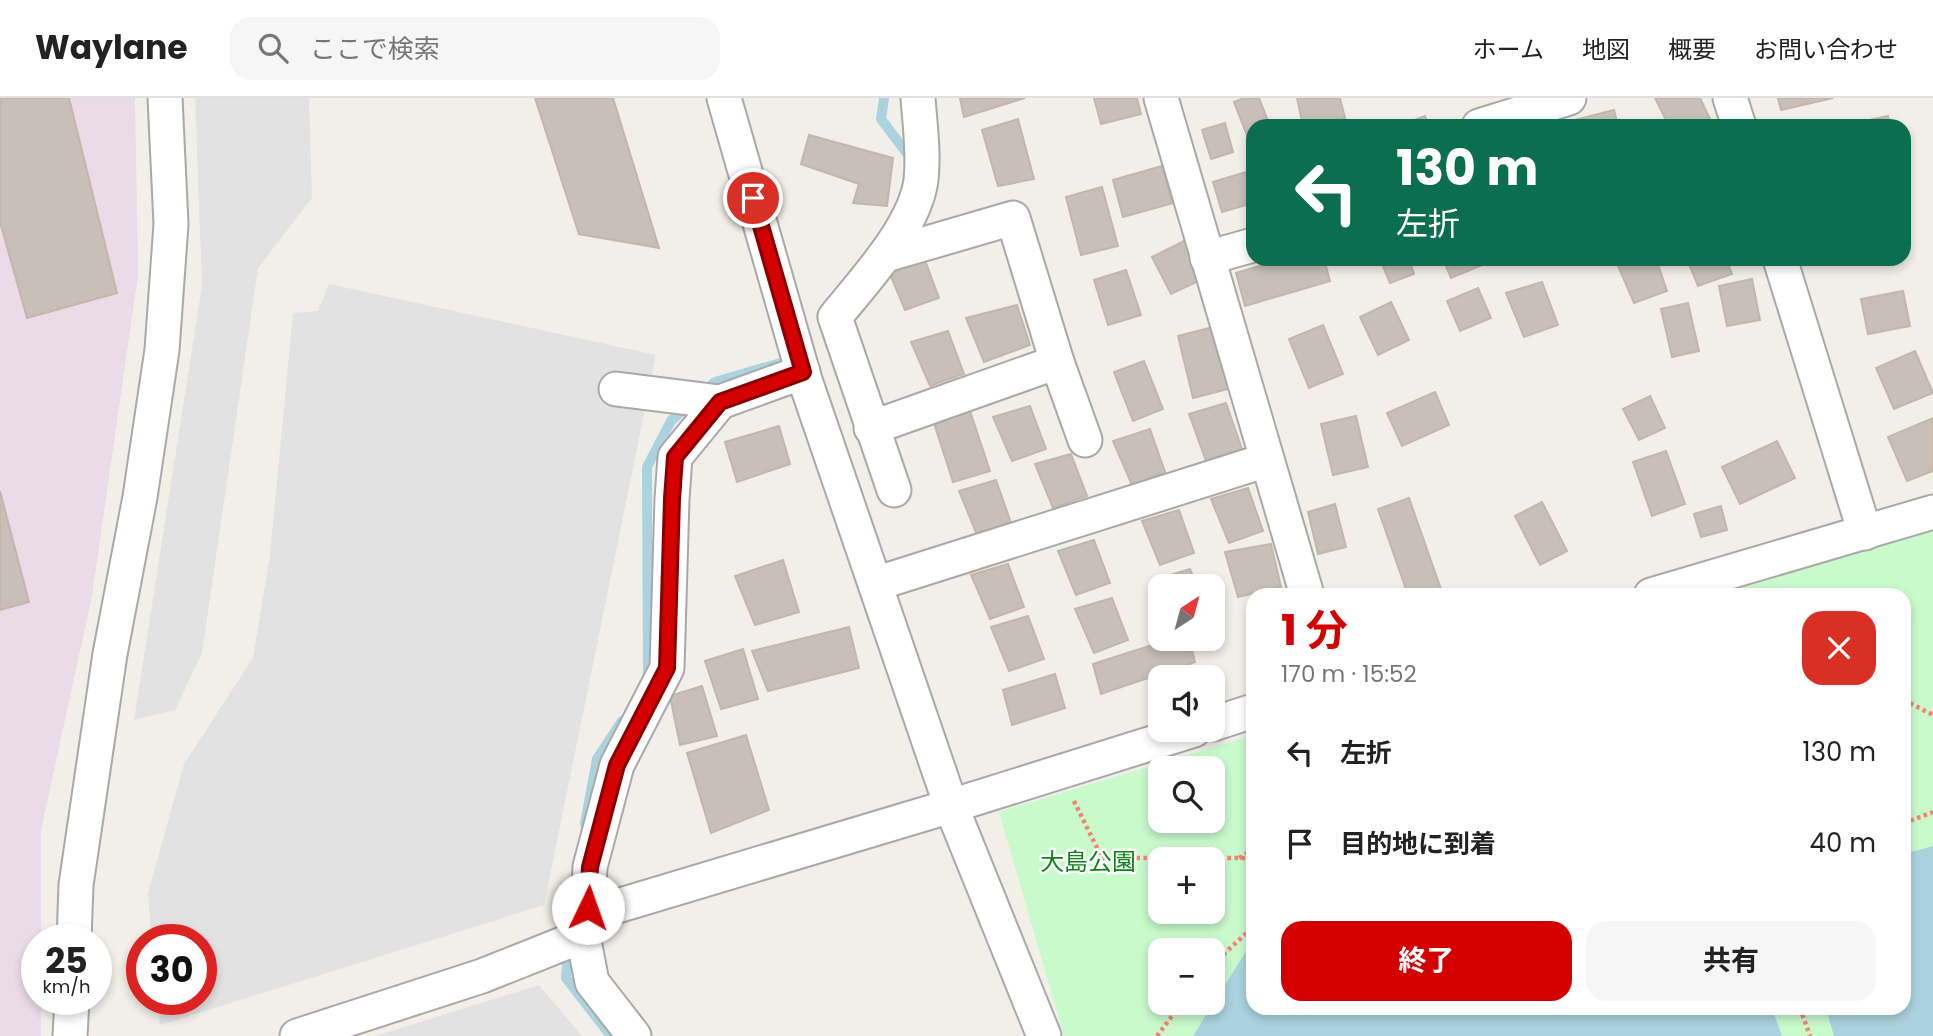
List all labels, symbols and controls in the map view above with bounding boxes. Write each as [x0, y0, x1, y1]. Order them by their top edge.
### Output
search box [230, 17, 720, 80]
text: Waylane [35, 24, 188, 71]
icon: search [254, 29, 292, 67]
text: ここで検索 [310, 31, 440, 67]
text: ホーム [1473, 33, 1544, 66]
text: 地図 [1582, 33, 1630, 66]
text: 概要 [1668, 33, 1716, 66]
text: お問い合わせ [1754, 33, 1898, 66]
text: 130 m [1396, 134, 1538, 202]
icon: left [1281, 147, 1372, 238]
pin [723, 168, 783, 228]
icon: arrive [734, 179, 772, 217]
text: 左折 [1396, 201, 1460, 246]
north arrow [1148, 574, 1225, 651]
map controls [1148, 574, 1225, 1015]
text: 1 分 [1281, 601, 1348, 660]
button: close [1802, 611, 1876, 685]
text: 170 m · 15:52 [1281, 658, 1417, 690]
button: sound [1148, 665, 1225, 742]
icon: left [1281, 734, 1319, 772]
text: 130 m [1802, 734, 1876, 770]
text: 左折 [1340, 735, 1392, 771]
button: search [1148, 756, 1225, 833]
icon: arrive [1281, 825, 1319, 863]
text: 40 m [1810, 825, 1876, 861]
text: 目的地に到着 [1340, 826, 1496, 862]
park label: 大島公園 [1040, 845, 1136, 878]
button: + [1148, 847, 1225, 924]
position arrow [551, 871, 625, 945]
button: 終了 [1281, 921, 1572, 1001]
button: 共有 [1586, 921, 1876, 1001]
speed limit sign: 30 [126, 924, 217, 1015]
text: 25 [45, 936, 88, 985]
button: − [1148, 938, 1225, 1015]
text: km/h [43, 974, 90, 999]

